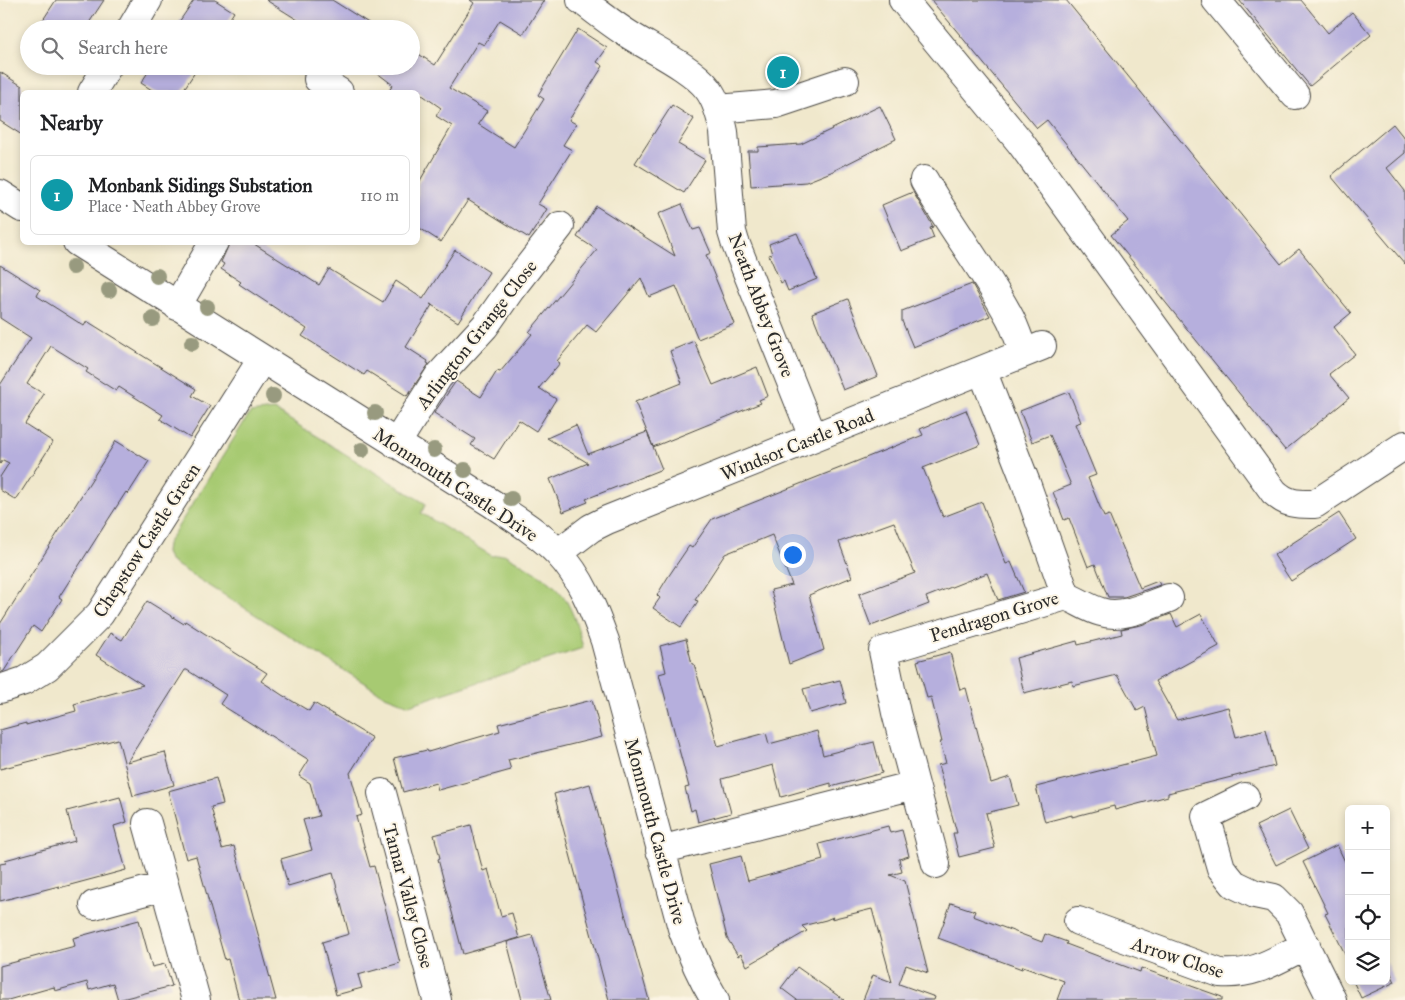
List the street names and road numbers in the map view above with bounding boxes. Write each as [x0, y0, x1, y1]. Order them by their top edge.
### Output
street label: Neath Abbey Grove [723, 230, 800, 381]
street label: Arlington Grange Close [410, 255, 543, 415]
street label: Windsor Castle Road [717, 403, 878, 486]
street label: Monmouth Castle Drive [369, 422, 543, 546]
street label: Chepstow Castle Green [88, 459, 205, 622]
street label: Pendragon Grove [927, 586, 1062, 648]
street label: Monmouth Castle Drive [620, 735, 692, 927]
street label: Tamar Valley Close [378, 821, 439, 971]
street label: Arrow Close [1128, 931, 1227, 983]

